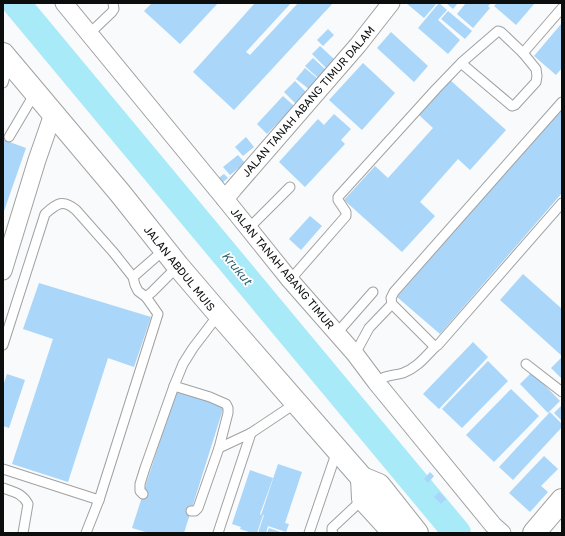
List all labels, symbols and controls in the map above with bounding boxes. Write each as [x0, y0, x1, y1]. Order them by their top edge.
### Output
street label: JALAN TANAH ABANG TIMUR DALAM [239, 23, 377, 179]
street label: JALAN TANAH ABANG TIMUR [228, 205, 338, 331]
street label: JALAN ABDUL MUIS [142, 223, 218, 313]
water label: Krukut [219, 248, 256, 289]

